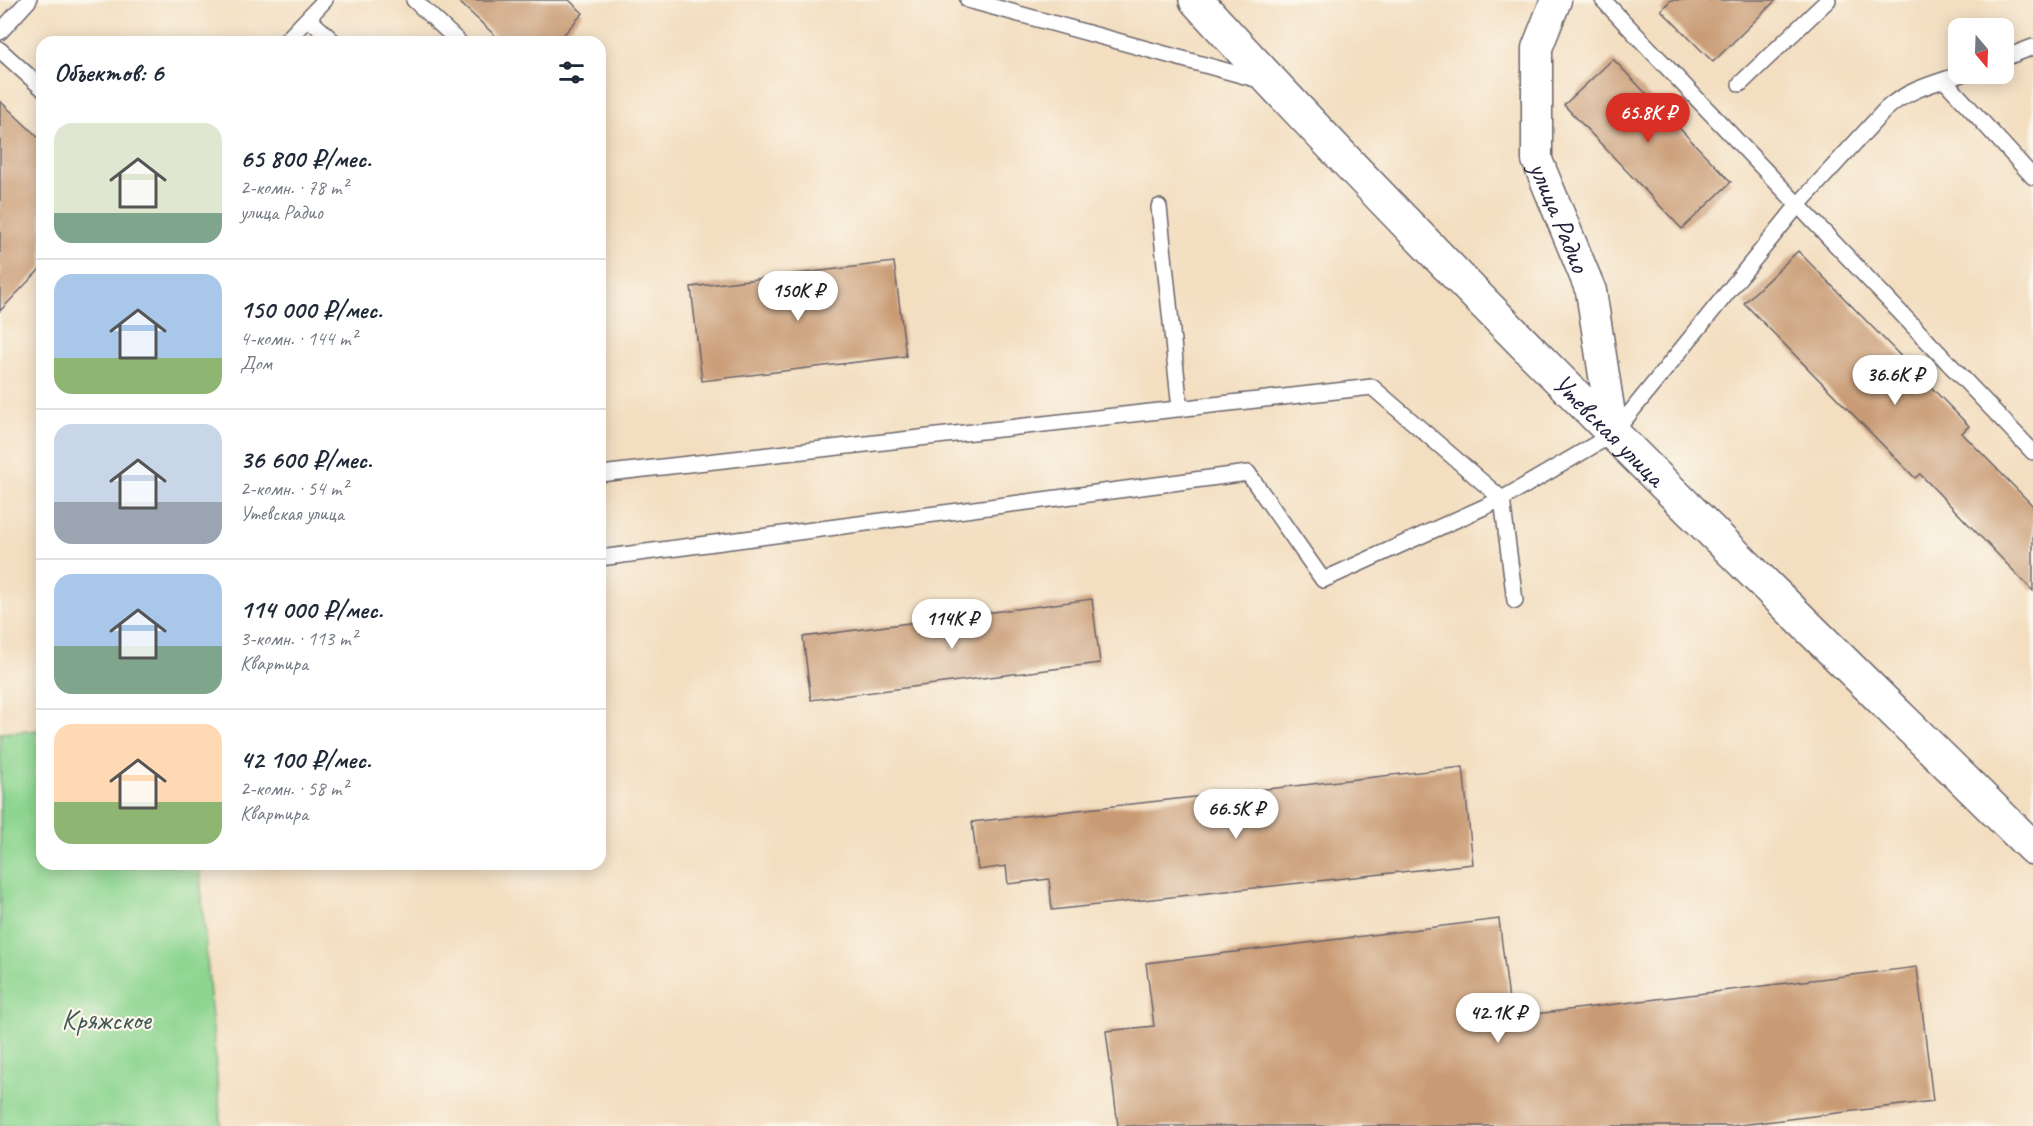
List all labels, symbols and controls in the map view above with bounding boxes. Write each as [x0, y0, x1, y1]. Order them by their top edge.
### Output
north arrow [1948, 18, 2014, 84]
map controls [1948, 18, 2014, 84]
text: Объектов: 6 [54, 56, 163, 89]
icon: filters [555, 56, 588, 89]
pin: 65.8K ₽ [1593, 93, 1703, 144]
text: 65.8K ₽ [1620, 100, 1676, 125]
text: 65 800 ₽/мес. [240, 142, 371, 175]
icon: home [102, 147, 174, 219]
street label: улица Радио [1521, 155, 1599, 279]
text: 2-комн. · 78 m² [240, 175, 348, 200]
text: улица Радио [240, 200, 323, 225]
pin: 150K ₽ [749, 271, 847, 322]
text: 150K ₽ [772, 278, 824, 303]
text: 150 000 ₽/мес. [240, 293, 382, 326]
icon: home [102, 298, 174, 370]
text: 4-комн. · 144 m² [240, 326, 357, 351]
text: Дом [240, 351, 272, 376]
pin: 36.6K ₽ [1840, 355, 1950, 406]
text: 36.6K ₽ [1866, 362, 1924, 387]
street label: Утевская улица [1545, 366, 1674, 495]
text: 36 600 ₽/мес. [240, 443, 372, 476]
icon: home [102, 448, 174, 520]
text: 2-комн. · 54 m² [240, 476, 348, 501]
text: Утевская улица [240, 501, 344, 526]
text: 114 000 ₽/мес. [240, 593, 383, 626]
icon: home [102, 598, 174, 670]
pin: 114K ₽ [903, 599, 1001, 650]
text: 114K ₽ [926, 606, 978, 631]
text: 3-комн. · 113 m² [240, 626, 357, 651]
text: Квартира [240, 651, 308, 676]
text: 42 100 ₽/мес. [240, 743, 371, 776]
icon: home [102, 748, 174, 820]
text: 2-комн. · 58 m² [240, 776, 348, 801]
pin: 66.5K ₽ [1181, 789, 1291, 840]
text: 66.5K ₽ [1208, 796, 1264, 821]
text: Квартира [240, 801, 308, 826]
pin: 42.1K ₽ [1443, 993, 1553, 1044]
text: 42.1K ₽ [1470, 1000, 1526, 1025]
park label: Кряжское [61, 1002, 152, 1037]

